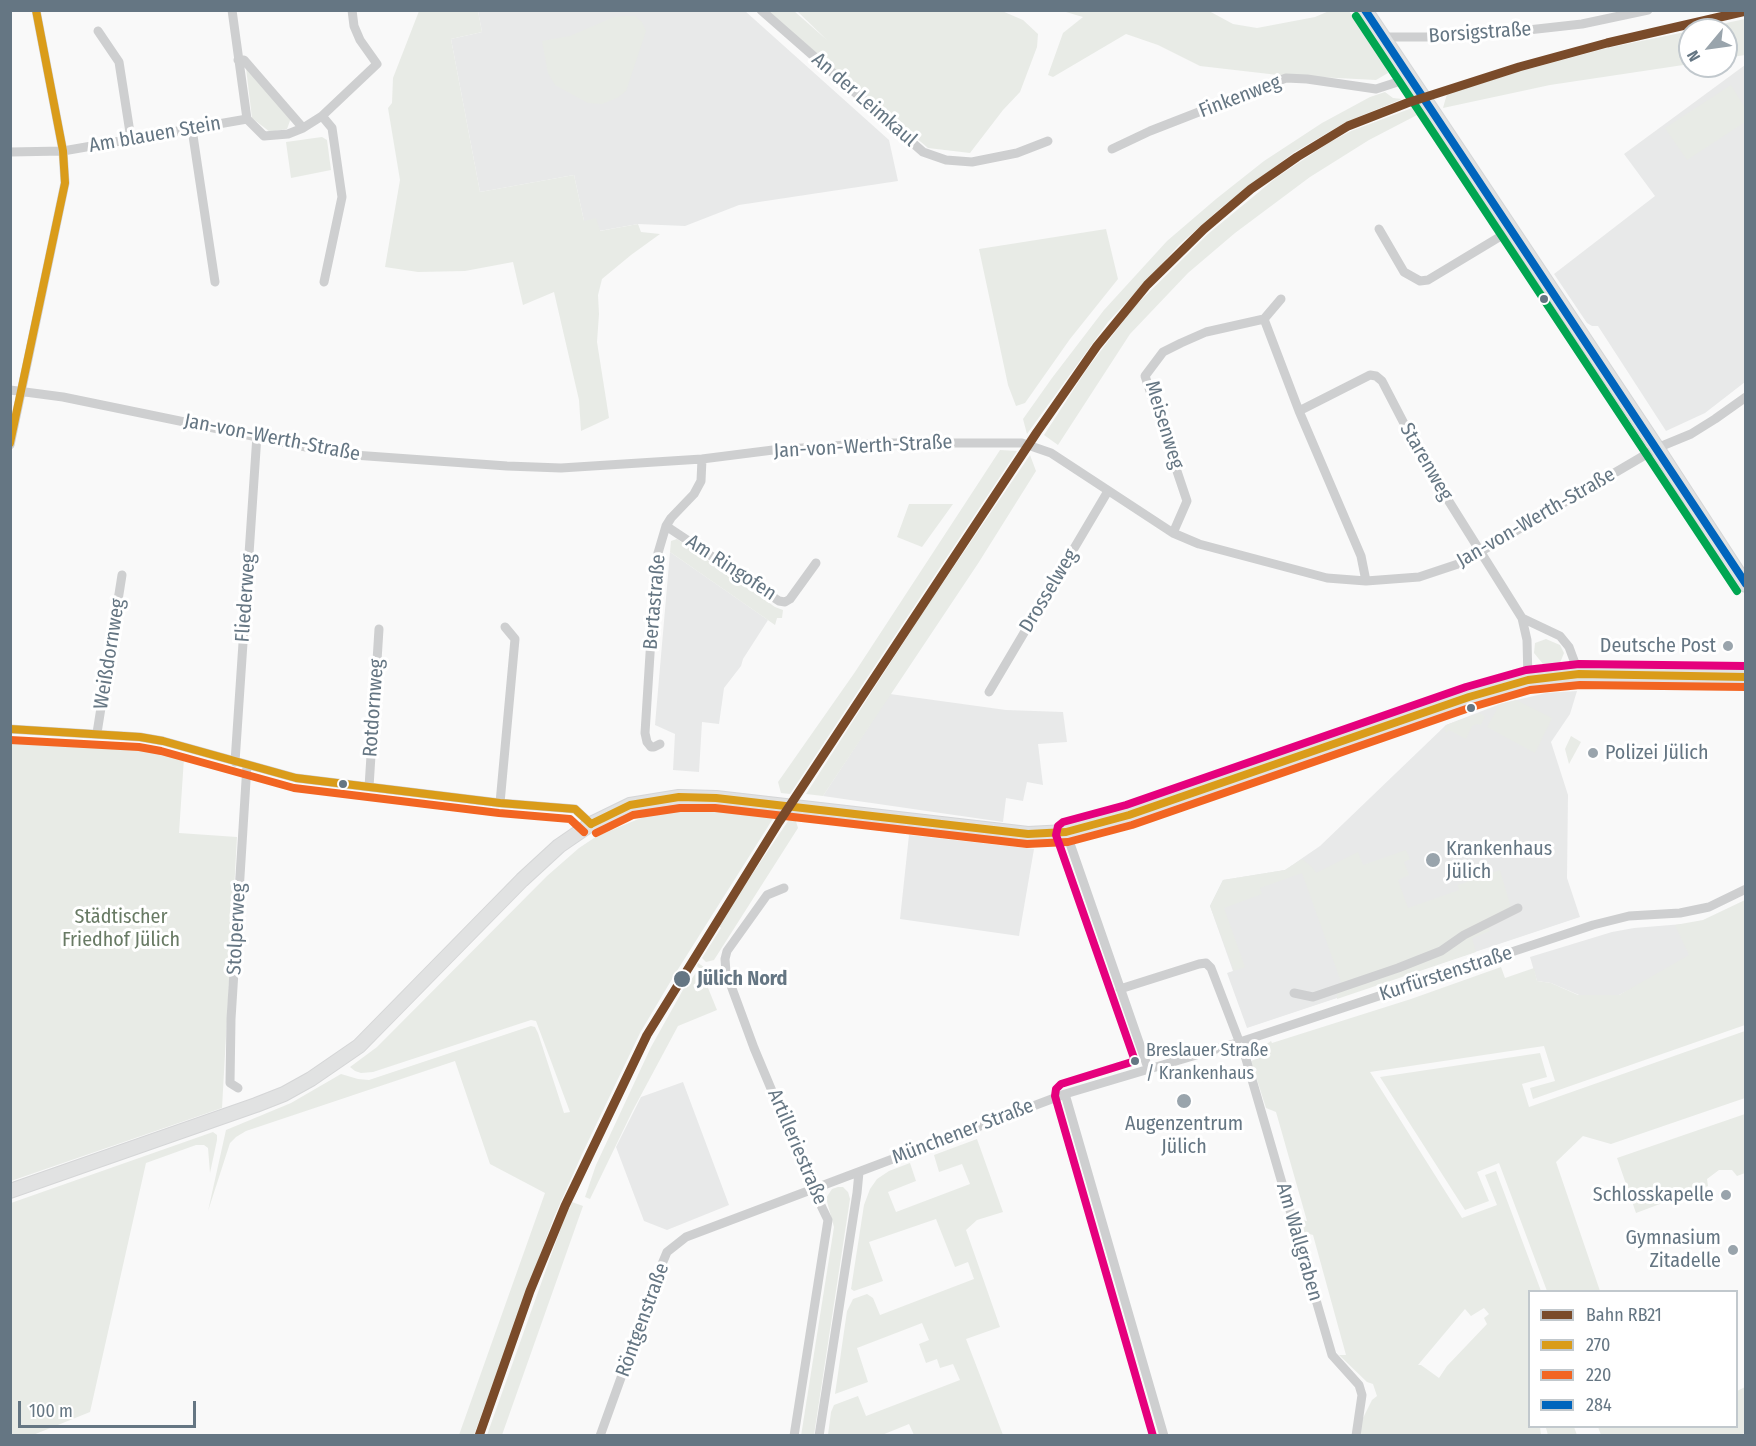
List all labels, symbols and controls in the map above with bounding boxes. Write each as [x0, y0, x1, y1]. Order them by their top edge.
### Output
street label: Borsigstraße [1428, 17, 1532, 49]
north arrow [1678, 18, 1738, 78]
text: N [1683, 47, 1704, 65]
street label: An der Leimkaul [807, 48, 921, 152]
street label: Finkenweg [1196, 70, 1284, 124]
street label: Am blauen Stein [87, 112, 223, 158]
unlabelled marker [1538, 293, 1550, 305]
street label: Meisenweg [1139, 378, 1189, 472]
street label: Jan-von-Werth-Straße [182, 409, 362, 467]
street label: Starenweg [1394, 419, 1458, 505]
street label: Jan-von-Werth-Straße [773, 430, 953, 464]
street label: Jan-von-Werth-Straße [1453, 463, 1619, 573]
street label: Am Ringofen [681, 530, 781, 606]
street label: Drosselweg [1015, 545, 1083, 637]
street label: Fliederweg [231, 553, 261, 643]
street label: Bertastraße [639, 553, 671, 651]
street label: Weißdornweg [89, 597, 131, 711]
place label: Deutsche Post [1600, 634, 1716, 658]
marker: Deutsche Post [1721, 639, 1735, 653]
street label: Rotdornweg [359, 658, 389, 758]
unlabelled marker [1465, 702, 1477, 714]
place label: Polizei Jülich [1605, 741, 1708, 765]
marker: Polizei Jülich [1586, 746, 1600, 760]
unlabelled marker [337, 778, 349, 790]
place label: Krankenhaus Jülich [1446, 837, 1552, 884]
marker: Krankenhaus Jülich [1424, 851, 1442, 869]
street label: Stolperweg [223, 883, 251, 975]
park label: Städtischer Friedhof Jülich [62, 905, 180, 952]
street label: Kurfürstenstraße [1377, 941, 1515, 1007]
place label: Jülich Nord [697, 967, 787, 991]
marker: Jülich Nord [672, 969, 692, 989]
place label: Breslauer Straße / Krankenhaus [1146, 1040, 1268, 1082]
marker: Breslauer Straße / Krankenhaus [1129, 1055, 1141, 1067]
street label: Artilleriestraße [762, 1086, 832, 1208]
marker: Augenzentrum Jülich [1175, 1092, 1193, 1110]
street label: Münchener Straße [889, 1094, 1037, 1170]
place label: Augenzentrum Jülich [1125, 1112, 1243, 1159]
street label: Am Wallgraben [1271, 1180, 1327, 1304]
place label: Schlosskapelle [1593, 1183, 1714, 1207]
marker: Schlosskapelle [1719, 1188, 1733, 1202]
place label: Gymnasium Zitadelle [1626, 1226, 1721, 1273]
marker: Gymnasium Zitadelle [1726, 1243, 1740, 1257]
street label: Röntgenstraße [611, 1260, 675, 1380]
legend [1528, 1290, 1738, 1428]
text: Bahn RB21 [1586, 1304, 1662, 1326]
text: 270 [1586, 1334, 1610, 1356]
text: 220 [1586, 1364, 1611, 1386]
scale bar [21, 1389, 200, 1427]
text: 284 [1586, 1394, 1612, 1416]
text: 100 m [29, 1400, 73, 1422]

